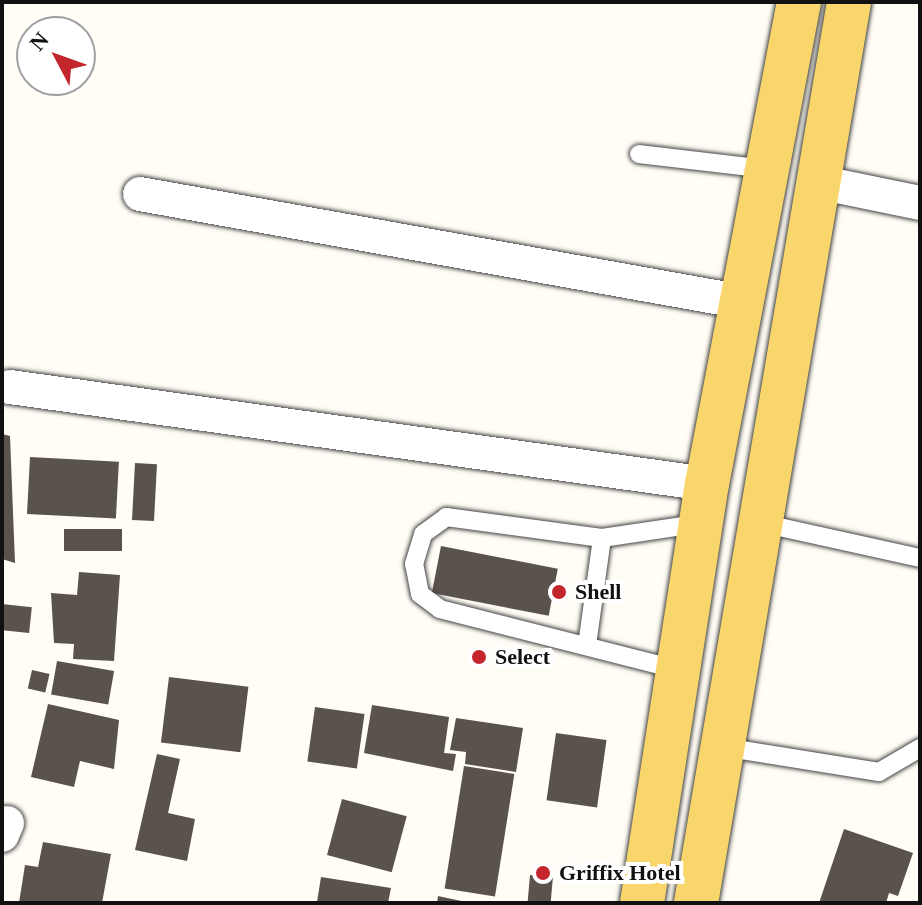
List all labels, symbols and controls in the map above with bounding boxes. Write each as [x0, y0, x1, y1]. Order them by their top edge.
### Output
north arrow [16, 16, 96, 96]
text: N [24, 27, 54, 55]
place label: Shell [575, 579, 621, 605]
marker: Shell [550, 583, 568, 601]
place label: Select [495, 644, 550, 670]
marker: Select [470, 648, 488, 666]
place label: Griffix Hotel [559, 860, 681, 886]
marker: Griffix Hotel [534, 864, 552, 882]

